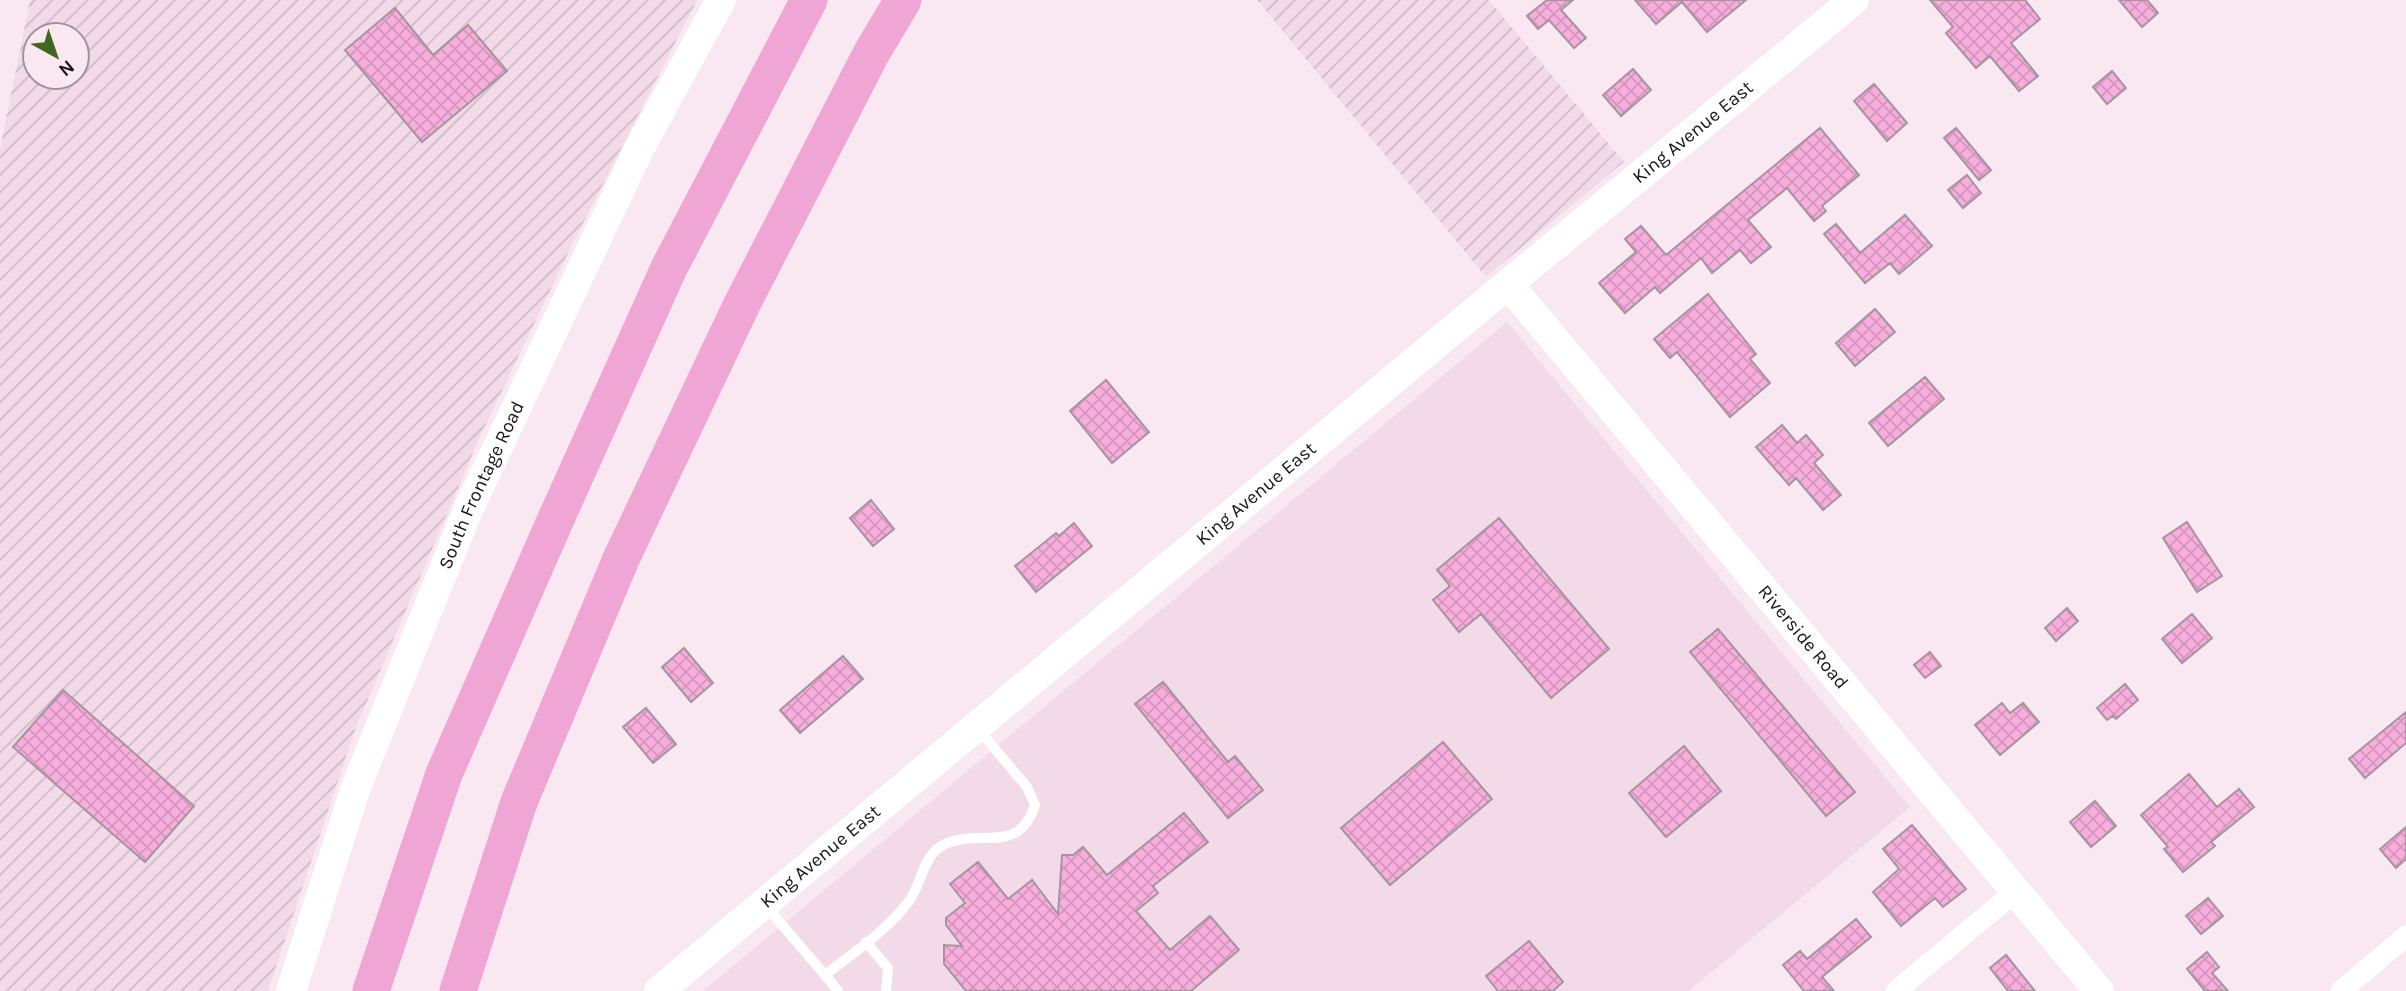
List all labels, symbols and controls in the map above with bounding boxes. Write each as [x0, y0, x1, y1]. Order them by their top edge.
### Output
north arrow [21, 21, 91, 91]
text: N [54, 55, 79, 81]
street label: King Avenue East [1628, 76, 1758, 188]
street label: South Frontage Road [434, 398, 529, 572]
street label: King Avenue East [1192, 438, 1321, 550]
street label: Riverside Road [1753, 581, 1853, 693]
street label: King Avenue East [756, 800, 885, 913]

